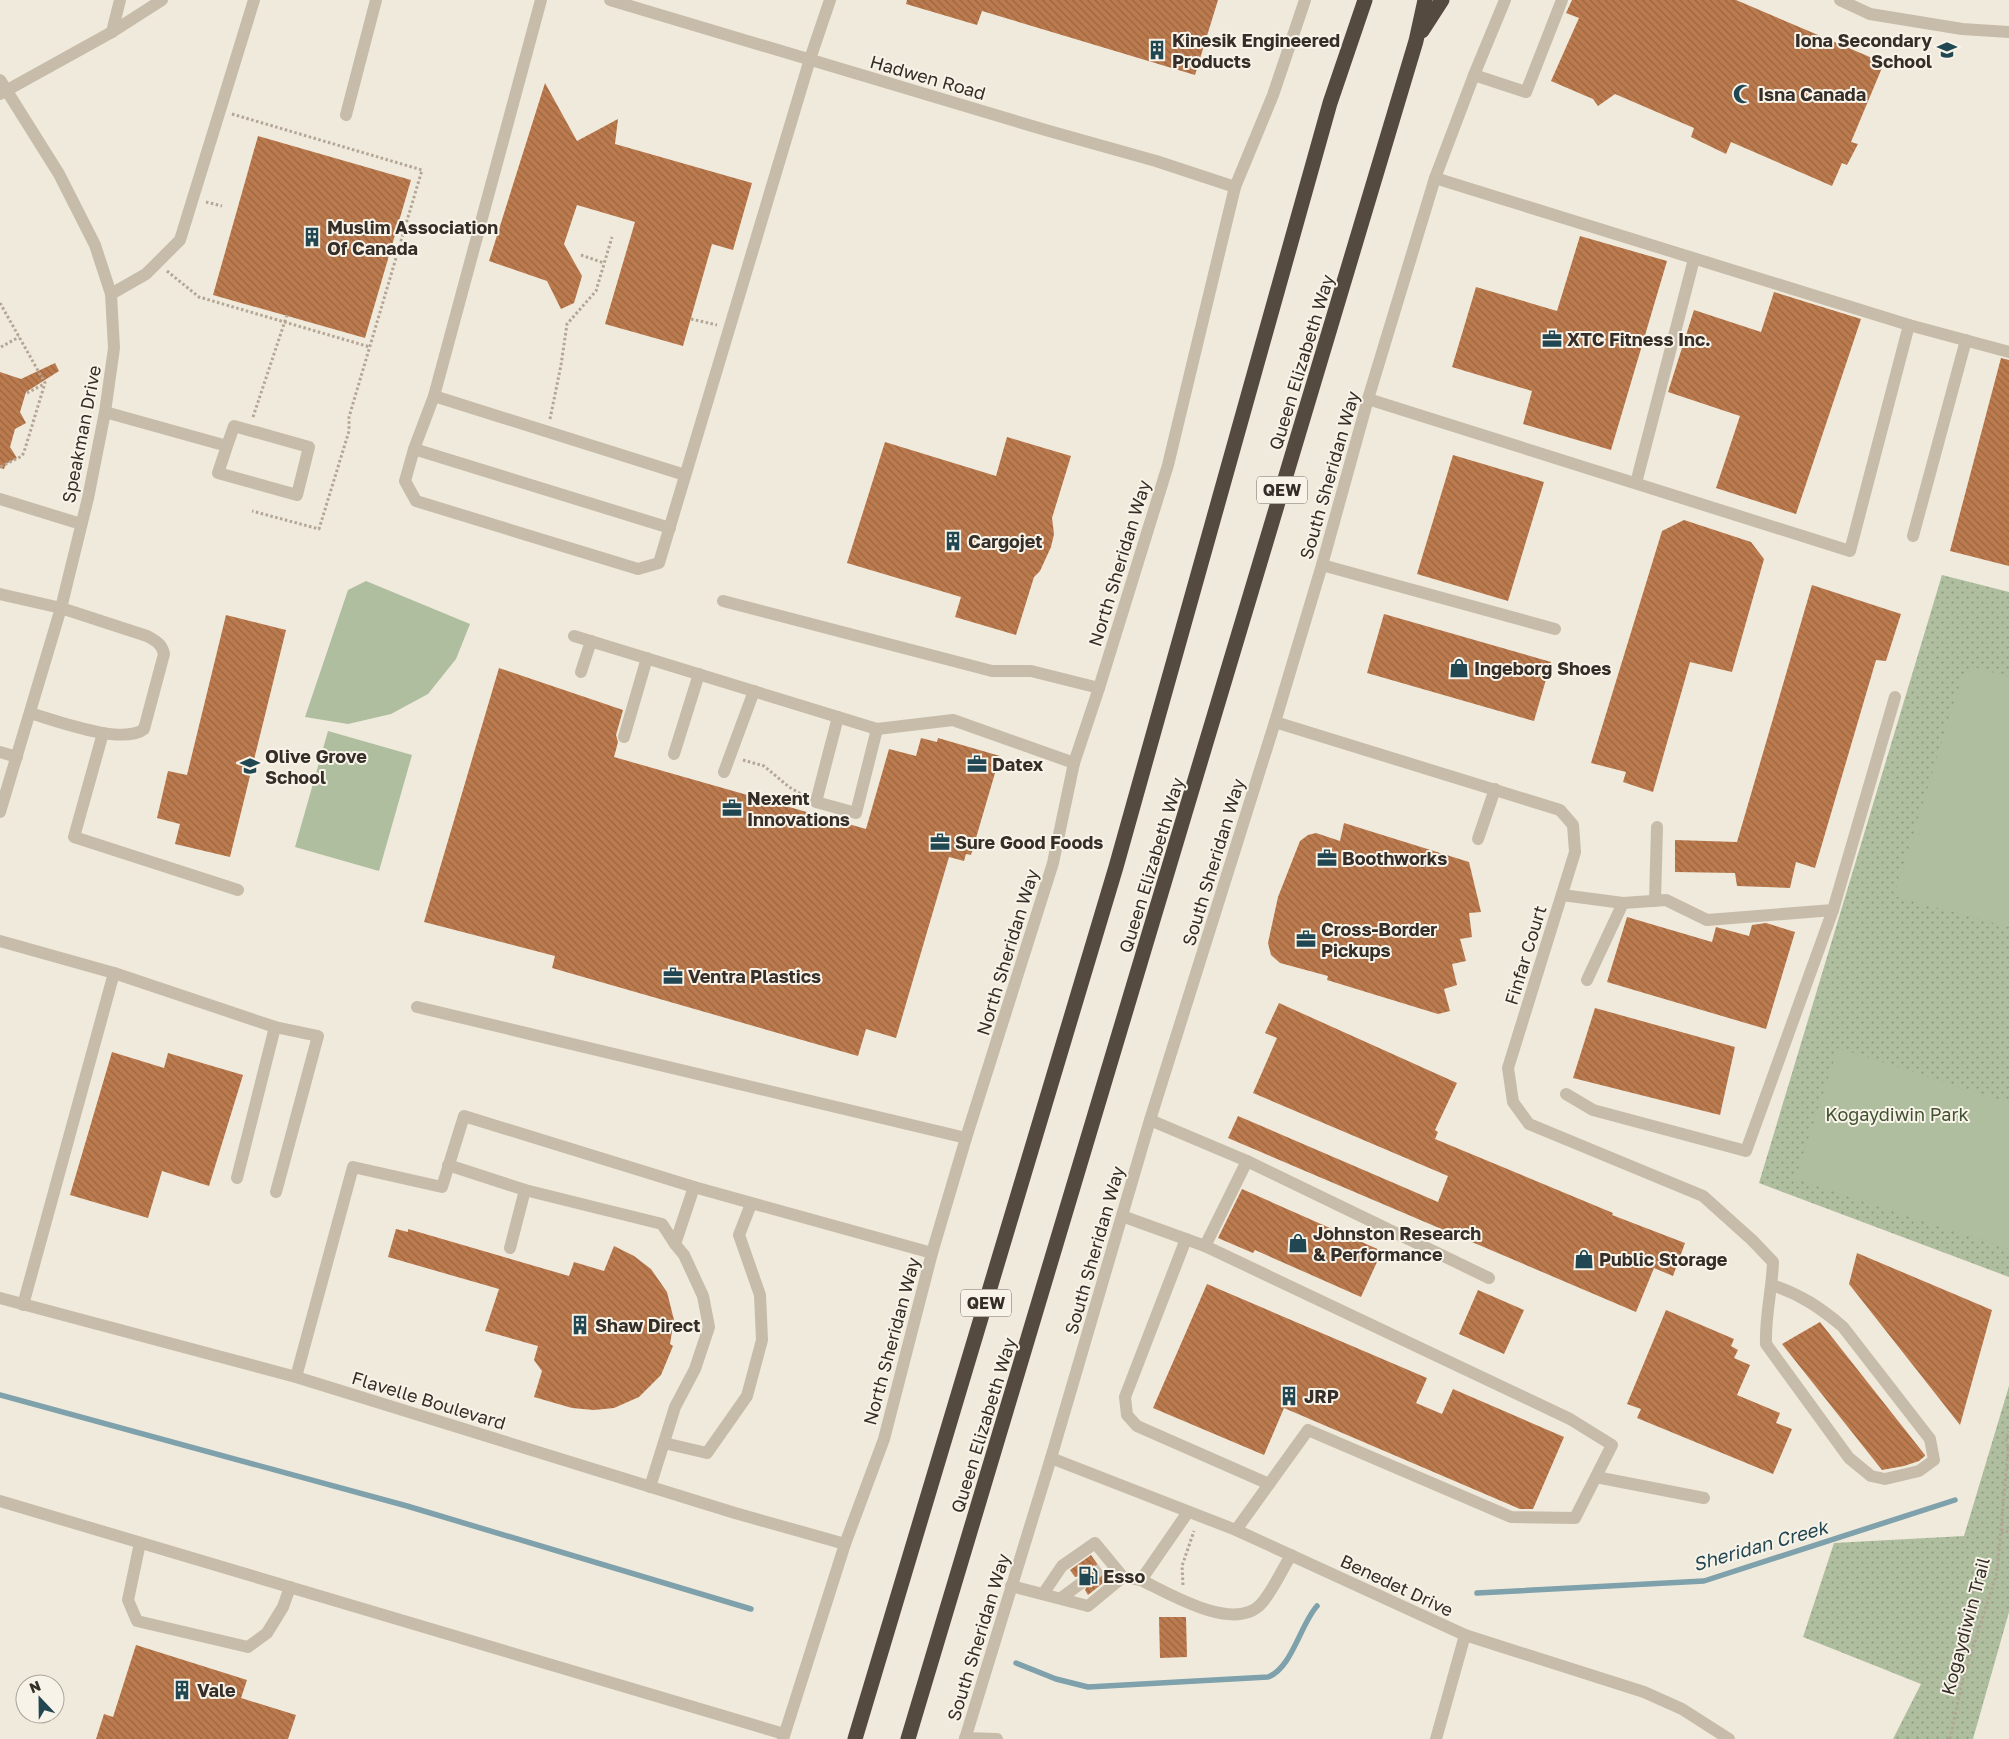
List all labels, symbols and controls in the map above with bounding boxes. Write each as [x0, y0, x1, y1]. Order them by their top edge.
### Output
place label: Kinesik Engineered Products [1172, 29, 1340, 72]
place label: Iona Secondary School [1795, 29, 1932, 72]
building icon: Kinesik Engineered Products [1146, 39, 1168, 61]
school or university icon: Iona Secondary School [1936, 39, 1958, 61]
street label: Hadwen Road [868, 50, 988, 104]
mosque icon: Isna Canada [1732, 83, 1754, 105]
place label: Isna Canada [1758, 83, 1866, 105]
place label: Muslim Association Of Canada [327, 216, 498, 259]
building icon: Muslim Association Of Canada [301, 226, 323, 248]
street label: Queen Elizabeth Way [1264, 272, 1338, 452]
office icon: XTC Fitness Inc. [1541, 328, 1563, 350]
place label: XTC Fitness Inc. [1567, 328, 1711, 350]
street label: Speakman Drive [57, 363, 105, 505]
street label: South Sheridan Way [1294, 388, 1364, 562]
road number: QEW [1257, 476, 1307, 504]
street label: North Sheridan Way [1083, 477, 1155, 649]
building icon: Cargojet [942, 530, 964, 552]
place label: Cargojet [968, 530, 1043, 552]
shop icon: Ingeborg Shoes [1448, 657, 1470, 679]
place label: Ingeborg Shoes [1474, 657, 1611, 679]
place label: Olive Grove School [265, 745, 367, 788]
office icon: Datex [966, 753, 988, 775]
place label: Datex [992, 753, 1044, 775]
school or university icon: Olive Grove School [239, 755, 261, 777]
street label: Queen Elizabeth Way [1114, 775, 1188, 955]
street label: South Sheridan Way [1177, 776, 1249, 948]
place label: Nexent Innovations [747, 787, 850, 830]
office icon: Nexent Innovations [721, 797, 743, 819]
office icon: Sure Good Foods [929, 831, 951, 853]
place label: Sure Good Foods [955, 831, 1103, 853]
office icon: Boothworks [1316, 847, 1338, 869]
place label: Boothworks [1342, 847, 1447, 869]
street label: North Sheridan Way [971, 866, 1043, 1038]
street label: Finfar Court [1499, 903, 1551, 1007]
place label: Cross-Border Pickups [1321, 918, 1437, 961]
office icon: Cross-Border Pickups [1295, 928, 1317, 950]
office icon: Ventra Plastics [662, 965, 684, 987]
place label: Ventra Plastics [688, 965, 821, 987]
park label: Kogaydiwin Park [1825, 1103, 1969, 1125]
street label: South Sheridan Way [1059, 1163, 1129, 1337]
place label: Johnston Research & Performance [1313, 1222, 1481, 1265]
shop icon: Johnston Research & Performance [1287, 1232, 1309, 1254]
shop icon: Public Storage [1573, 1248, 1595, 1270]
place label: Public Storage [1599, 1248, 1728, 1270]
street label: North Sheridan Way [858, 1255, 924, 1427]
road number: QEW [961, 1290, 1011, 1316]
building icon: Shaw Direct [569, 1314, 591, 1336]
place label: Shaw Direct [595, 1314, 700, 1336]
street label: Queen Elizabeth Way [946, 1335, 1020, 1515]
street label: Flavelle Boulevard [349, 1366, 509, 1434]
building icon: JRP [1278, 1385, 1300, 1407]
place label: JRP [1304, 1385, 1339, 1407]
water label: Sheridan Creek [1690, 1514, 1832, 1575]
street label: Benedet Drive [1337, 1549, 1457, 1621]
street label: South Sheridan Way [942, 1551, 1014, 1723]
street label: Kogaydiwin Trail [1936, 1555, 1994, 1697]
fuel station icon: Esso [1077, 1565, 1099, 1587]
place label: Esso [1103, 1565, 1145, 1587]
north arrow [15, 1674, 65, 1724]
text: N [27, 1677, 43, 1696]
building icon: Vale [171, 1679, 193, 1701]
place label: Vale [197, 1679, 236, 1701]

